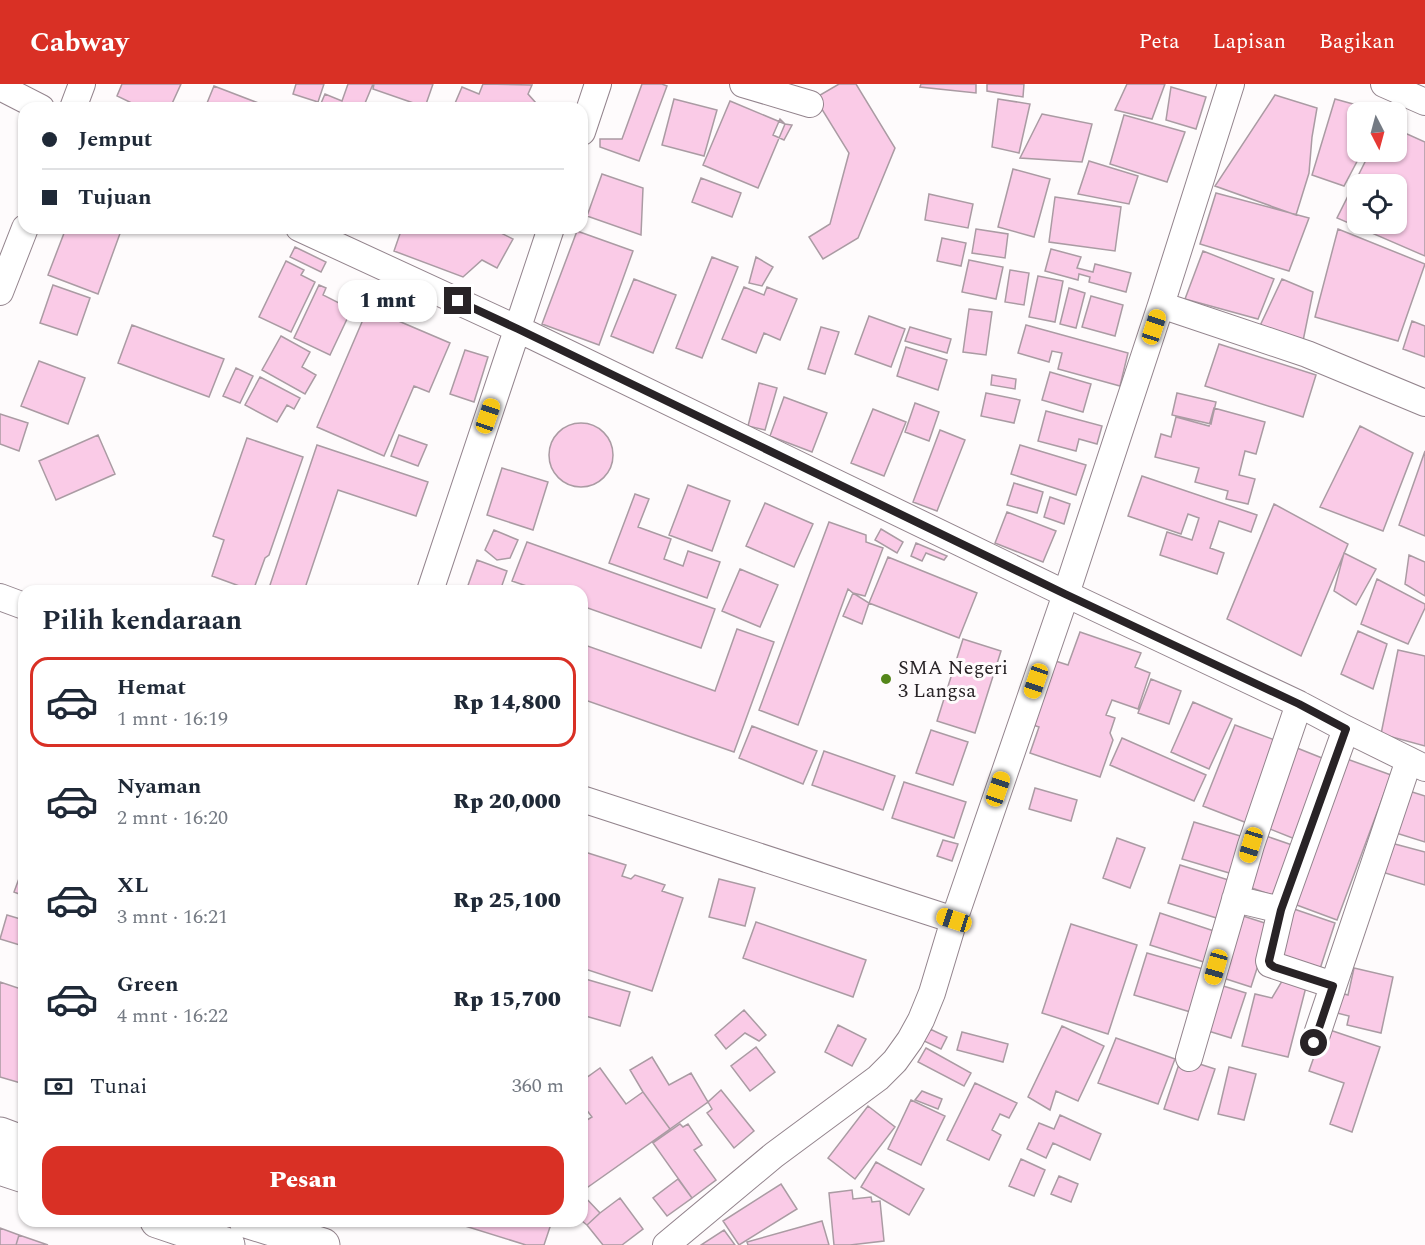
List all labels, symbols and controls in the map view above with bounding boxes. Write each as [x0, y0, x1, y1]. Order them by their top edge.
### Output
text: Cabway [30, 21, 129, 64]
text: Peta [1139, 26, 1179, 58]
text: Lapisan [1212, 26, 1286, 58]
text: Bagikan [1319, 26, 1395, 58]
north arrow [1347, 102, 1407, 162]
map controls [1347, 102, 1407, 234]
text: Jemput [78, 123, 152, 156]
button: locate [1347, 174, 1407, 234]
text: Tujuan [78, 181, 151, 214]
callout: 1 mnt [338, 280, 437, 322]
text: 1 mnt [359, 286, 416, 316]
route end [444, 287, 471, 314]
car [1140, 307, 1168, 347]
car [474, 396, 502, 436]
text: Pilih kendaraan [42, 600, 242, 642]
place label: SMA Negeri 3 Langsa [898, 653, 1008, 706]
car [1022, 661, 1050, 701]
text: Hemat [117, 671, 186, 704]
marker: SMA Negeri 3 Langsa [879, 672, 893, 686]
icon: car [45, 675, 99, 729]
text: Rp 14,800 [453, 686, 561, 719]
text: 1 mnt · 16:19 [117, 704, 228, 734]
car [984, 769, 1012, 809]
text: Nyaman [117, 770, 201, 803]
icon: car [45, 774, 99, 828]
text: Rp 20,000 [453, 785, 561, 818]
text: 2 mnt · 16:20 [117, 803, 228, 833]
car [1237, 825, 1265, 865]
text: XL [117, 869, 148, 902]
icon: car [45, 873, 99, 927]
text: Rp 25,100 [453, 884, 561, 917]
text: 3 mnt · 16:21 [117, 902, 228, 932]
car [934, 906, 974, 934]
car [1202, 947, 1230, 987]
text: Green [117, 968, 179, 1001]
icon: car [45, 972, 99, 1026]
text: Rp 15,700 [453, 983, 561, 1016]
text: 4 mnt · 16:22 [117, 1001, 228, 1031]
route start [1300, 1029, 1327, 1056]
icon: cash [42, 1070, 75, 1103]
text: Tunai [90, 1070, 147, 1103]
text: 360 m [512, 1071, 564, 1101]
button: Pesan [42, 1146, 564, 1215]

